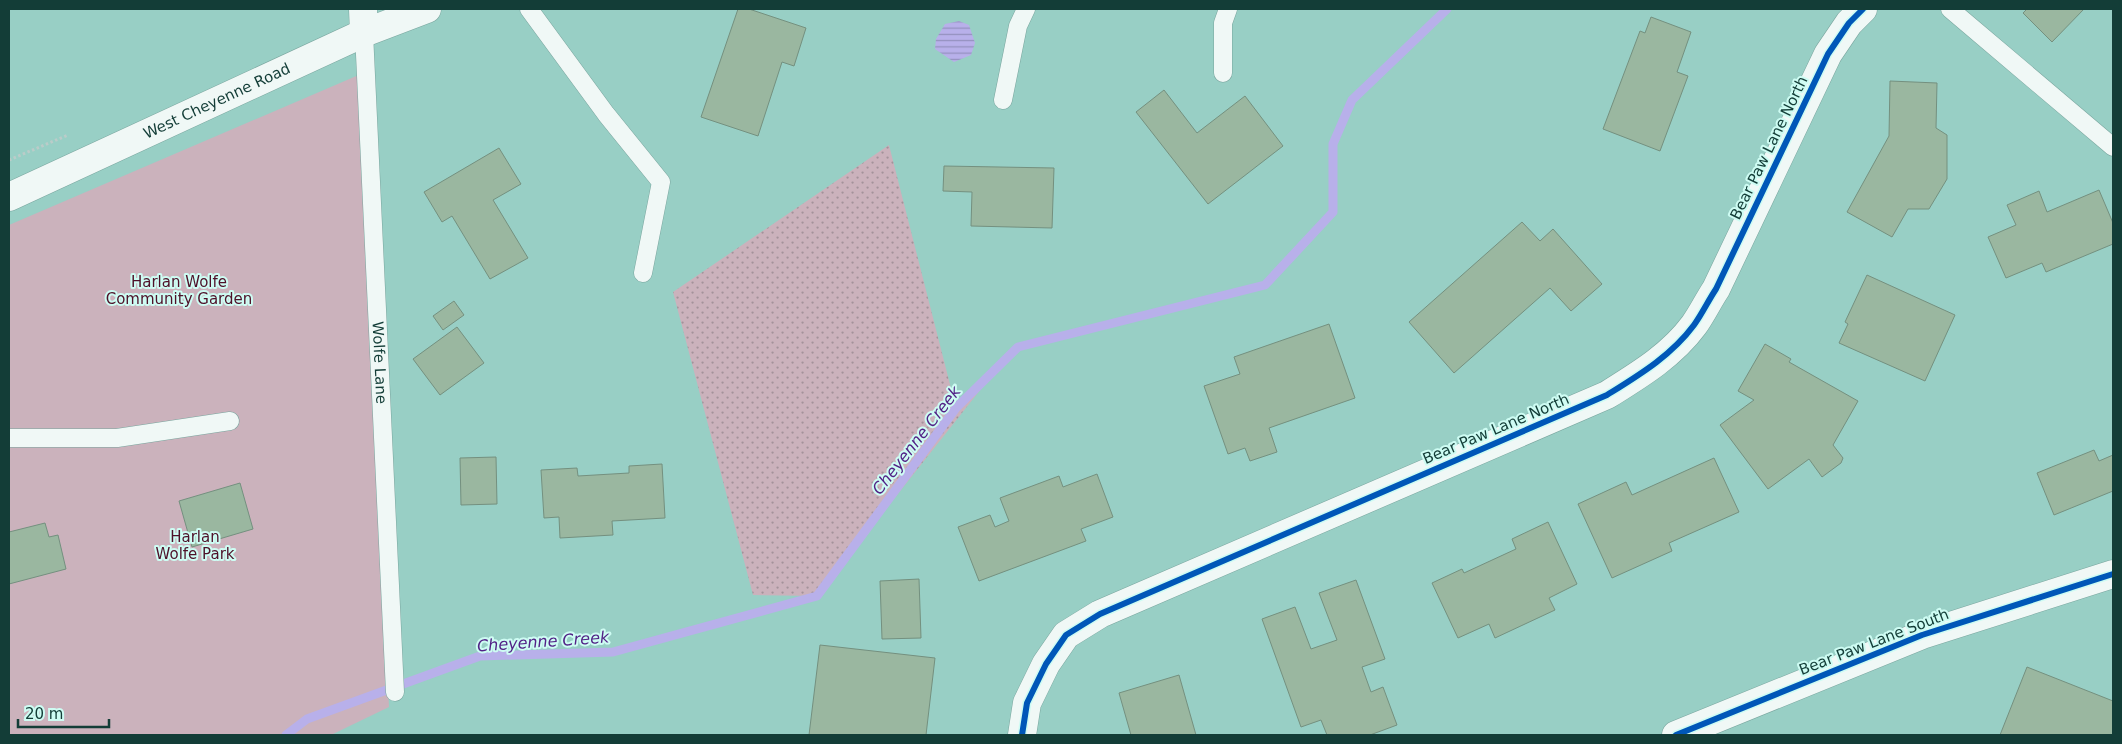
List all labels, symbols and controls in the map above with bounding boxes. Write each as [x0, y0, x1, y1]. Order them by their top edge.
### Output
street label: West Cheyenne Road [141, 59, 293, 143]
street label: Bear Paw Lane North [1726, 73, 1812, 223]
park label: Harlan Wolfe Community Garden [106, 273, 252, 308]
street label: Wolfe Lane [369, 321, 390, 404]
water label: Cheyenne Creek [868, 382, 965, 498]
street label: Bear Paw Lane North [1420, 390, 1572, 468]
park label: Harlan Wolfe Park [156, 528, 235, 563]
street label: Bear Paw Lane South [1797, 605, 1951, 679]
water label: Cheyenne Creek [476, 627, 610, 656]
scale bar [18, 696, 109, 728]
text: 20 m [25, 705, 63, 723]

